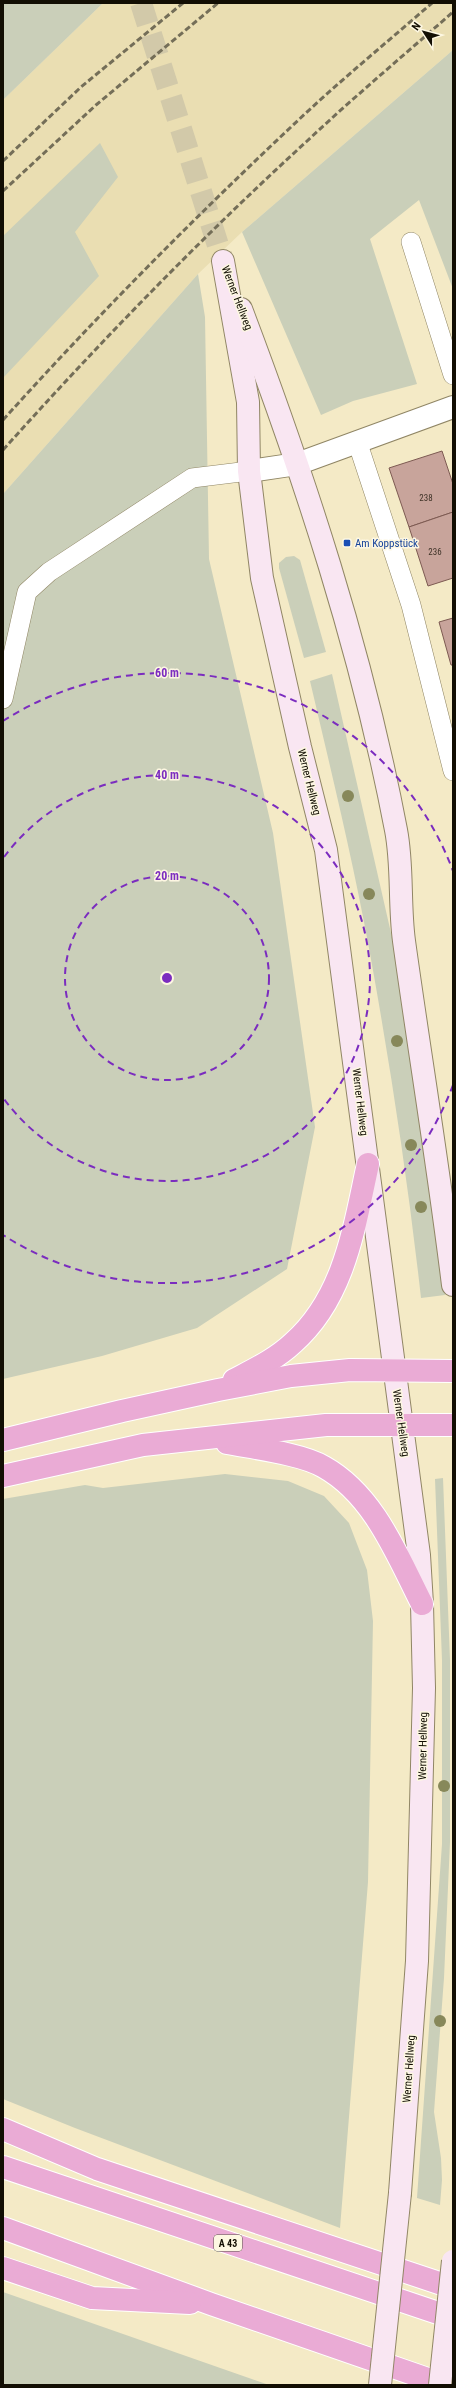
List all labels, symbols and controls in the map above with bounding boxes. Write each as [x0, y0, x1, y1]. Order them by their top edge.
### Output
north arrow [404, 12, 444, 52]
text: N [409, 20, 424, 33]
street label: Werner Hellweg [219, 264, 255, 332]
house number: 238 [419, 493, 433, 503]
place label: Am Koppstück [355, 537, 418, 550]
marker: Am Koppstück [342, 538, 352, 548]
house number: 236 [428, 547, 442, 557]
text: 60 m [155, 666, 179, 680]
street label: Werner Hellweg [294, 748, 324, 816]
text: 40 m [155, 768, 179, 782]
text: 20 m [155, 869, 179, 883]
centre of rings [160, 971, 174, 985]
street label: Werner Hellweg [349, 1068, 371, 1136]
street label: Werner Hellweg [390, 1389, 412, 1457]
street label: Werner Hellweg [416, 1712, 430, 1780]
street label: Werner Hellweg [400, 2035, 418, 2103]
road number: A 43 [214, 2235, 242, 2251]

